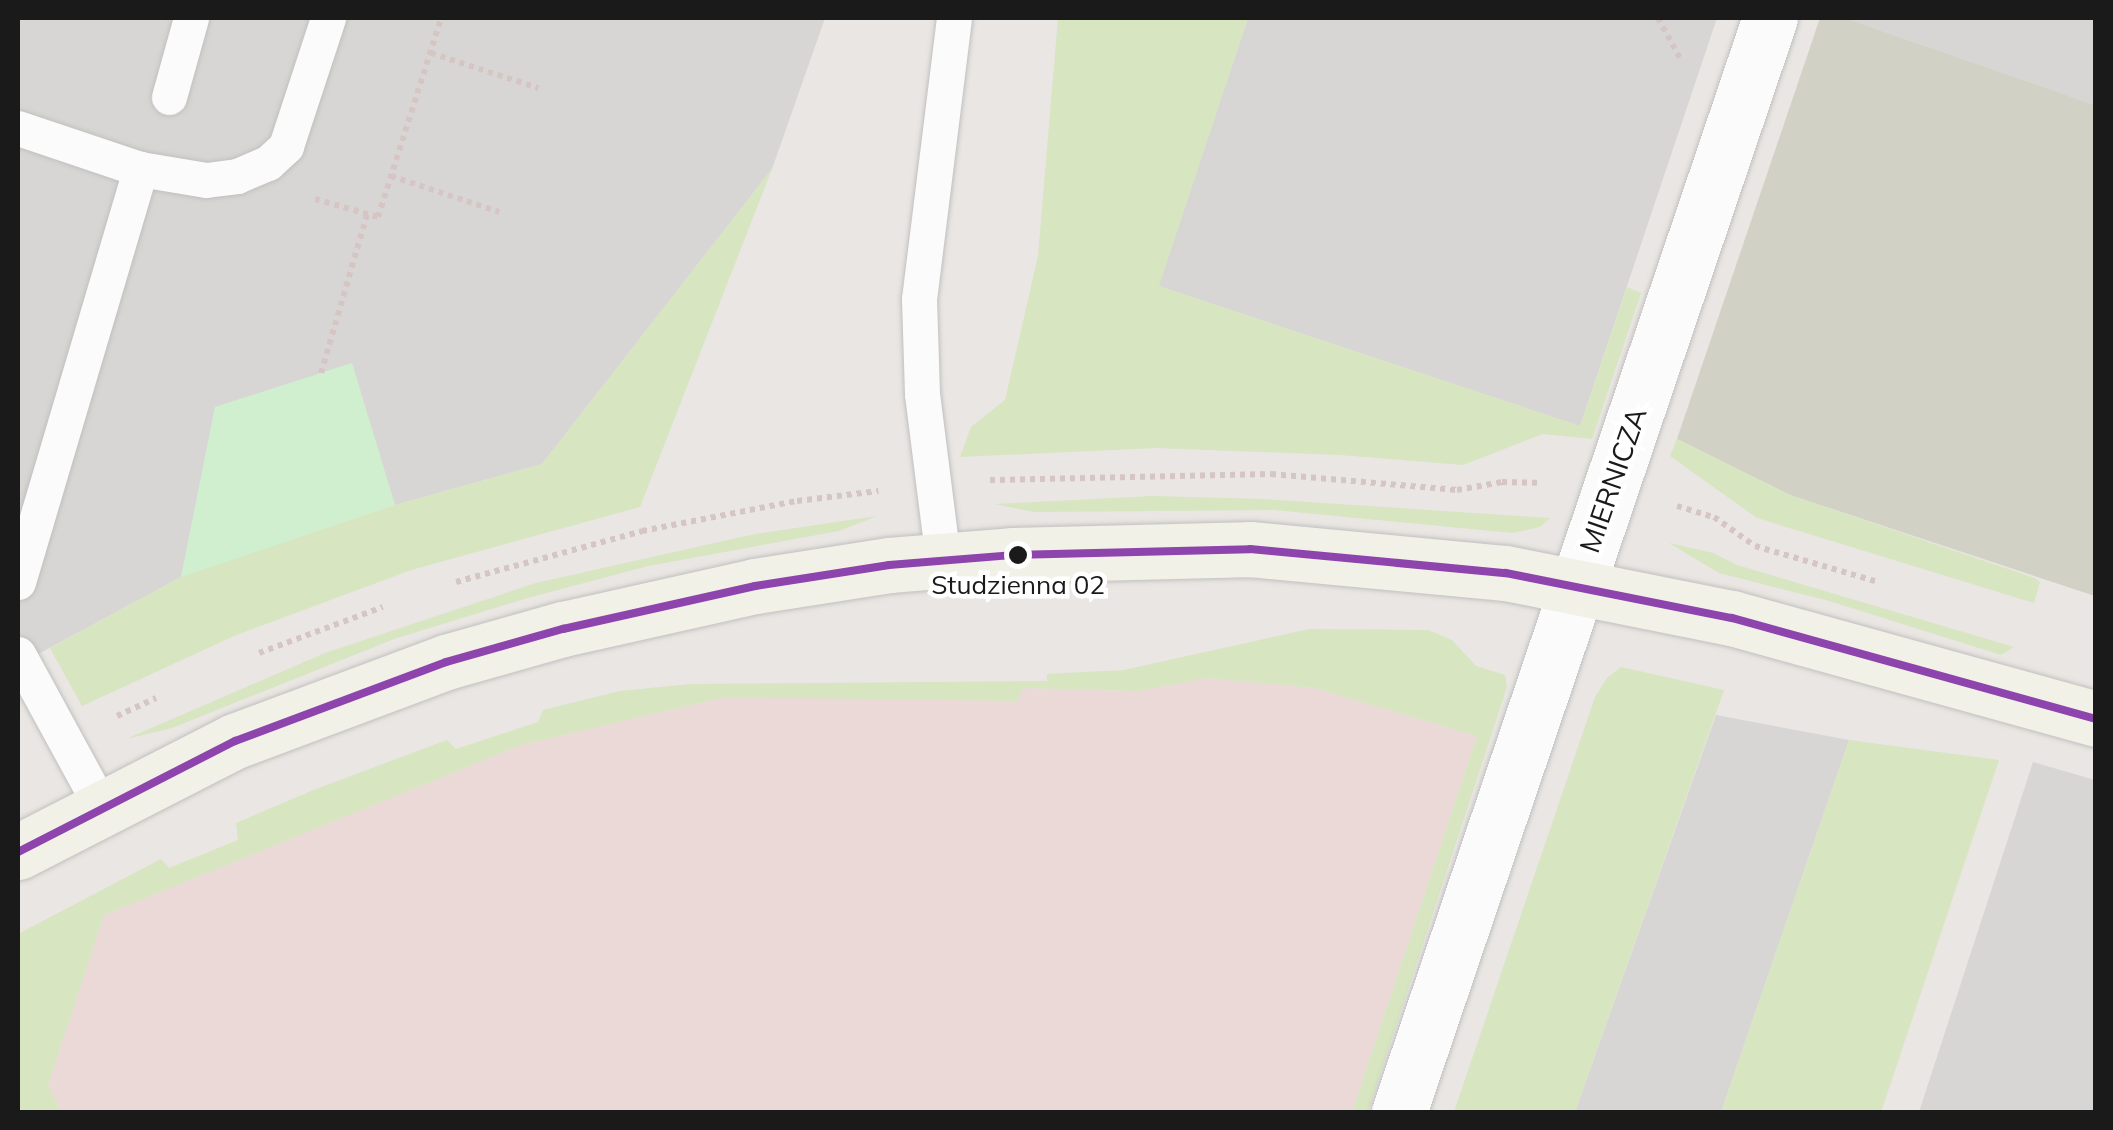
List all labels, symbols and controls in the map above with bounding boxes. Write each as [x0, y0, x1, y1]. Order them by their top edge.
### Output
street label: MIERNICZA [1572, 403, 1654, 557]
marker: Studzienna 02 [1008, 545, 1028, 565]
place label: Studzienna 02 [931, 569, 1105, 601]

